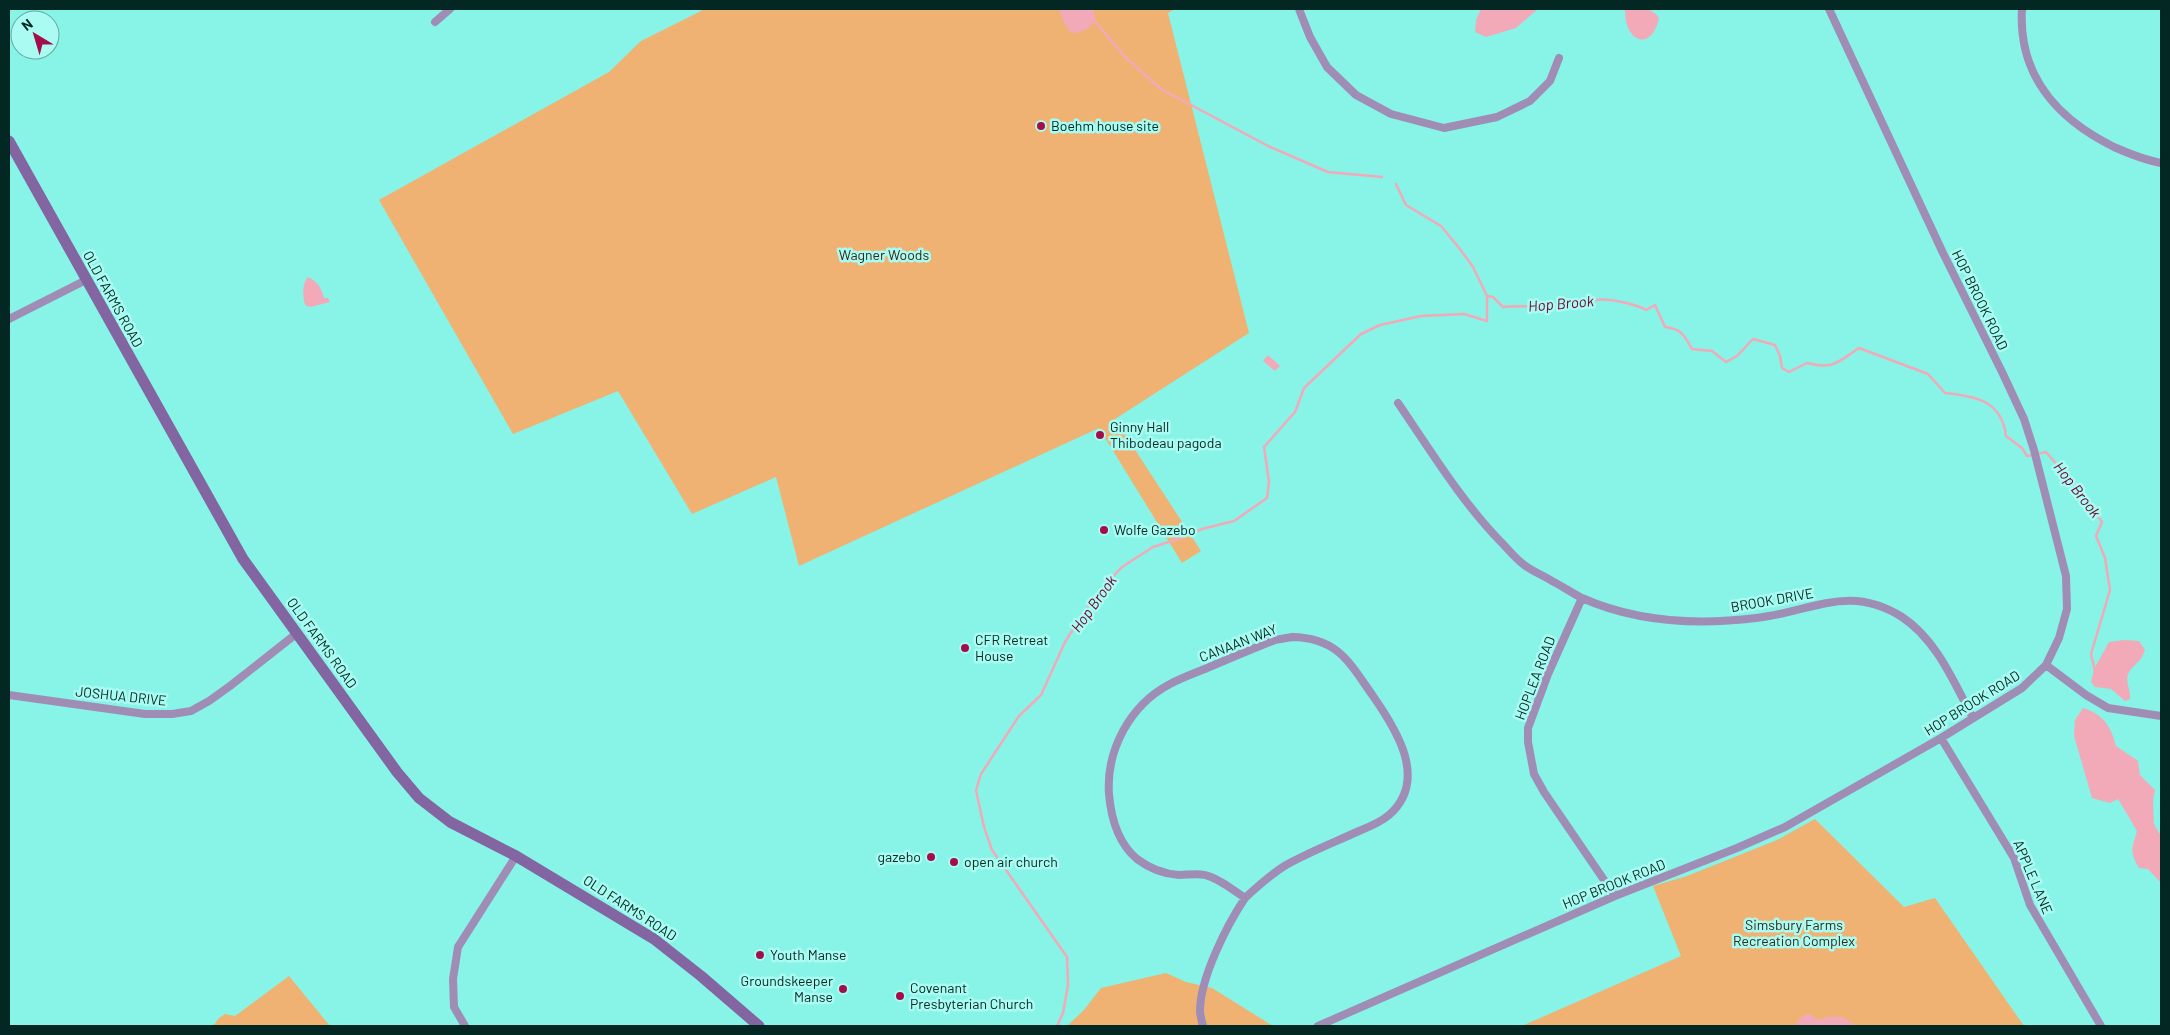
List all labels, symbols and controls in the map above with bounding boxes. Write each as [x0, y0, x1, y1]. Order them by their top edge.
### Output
north arrow [10, 10, 60, 60]
text: N [18, 15, 36, 34]
place label: Boehm house site [1051, 117, 1159, 134]
marker: Boehm house site [1035, 120, 1047, 132]
park label: Wagner Woods [839, 246, 929, 263]
street label: OLD FARMS ROAD [80, 247, 147, 350]
street label: HOP BROOK ROAD [1949, 247, 2012, 353]
water label: Hop Brook [1527, 291, 1595, 315]
place label: Ginny Hall Thibodeau pagoda [1110, 418, 1222, 451]
marker: Ginny Hall Thibodeau pagoda [1094, 429, 1106, 441]
water label: Hop Brook [2050, 458, 2106, 521]
place label: Wolfe Gazebo [1114, 521, 1196, 538]
marker: Wolfe Gazebo [1098, 524, 1110, 536]
water label: Hop Brook [1067, 571, 1120, 635]
street label: BROOK DRIVE [1729, 584, 1814, 615]
street label: OLD FARMS ROAD [284, 594, 361, 691]
street label: CANAAN WAY [1196, 620, 1279, 665]
place label: CFR Retreat House [975, 631, 1048, 664]
street label: HOPLEA ROAD [1511, 634, 1558, 722]
marker: CFR Retreat House [959, 642, 971, 654]
street label: HOP BROOK ROAD [1921, 666, 2023, 739]
street label: JOSHUA DRIVE [75, 682, 167, 709]
street label: APPLE LANE [2010, 837, 2057, 917]
place label: gazebo [877, 848, 921, 865]
marker: gazebo [925, 851, 937, 863]
place label: open air church [964, 853, 1058, 870]
street label: HOP BROOK ROAD [1560, 855, 1668, 912]
marker: open air church [948, 856, 960, 868]
street label: OLD FARMS ROAD [580, 871, 680, 944]
park label: Simsbury Farms Recreation Complex [1733, 916, 1855, 949]
place label: Youth Manse [770, 946, 847, 963]
marker: Youth Manse [754, 949, 766, 961]
place label: Groundskeeper Manse [741, 972, 833, 1005]
place label: Covenant Presbyterian Church [910, 979, 1033, 1012]
marker: Groundskeeper Manse [837, 983, 849, 995]
marker: Covenant Presbyterian Church [894, 990, 906, 1002]

